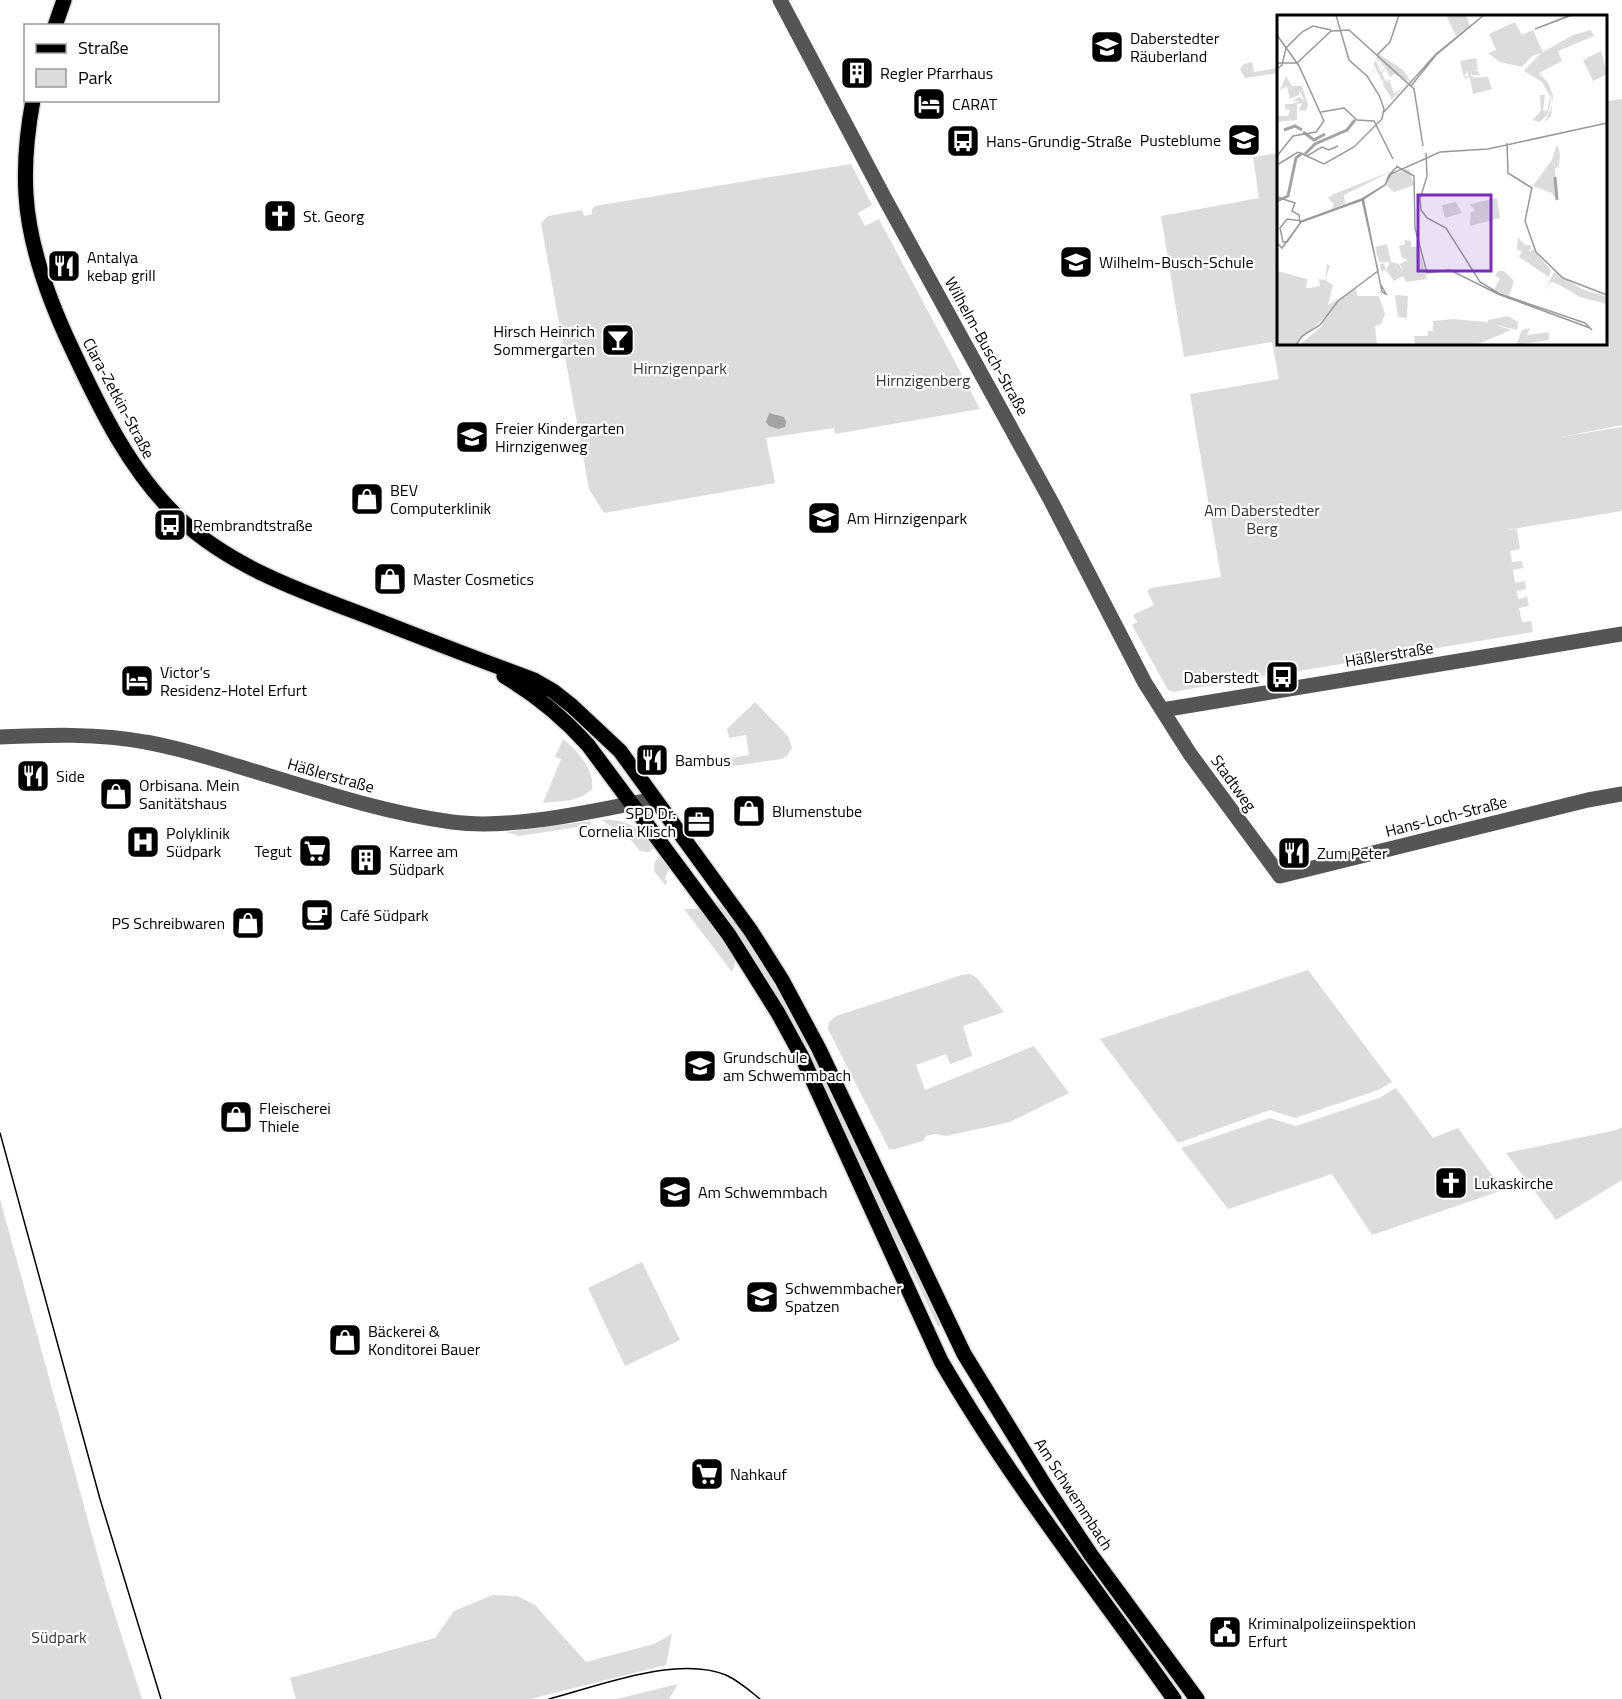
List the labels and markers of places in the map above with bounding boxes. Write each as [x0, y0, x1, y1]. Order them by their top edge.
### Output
place label: Daberstedter Räuberland [1130, 26, 1220, 68]
school or university icon: Daberstedter Räuberland [1089, 29, 1125, 65]
building icon: Regler Pfarrhaus [839, 55, 875, 91]
place label: Regler Pfarrhaus [880, 61, 993, 85]
hotel icon: CARAT [911, 86, 947, 122]
place label: CARAT [952, 92, 998, 116]
school or university icon: Pusteblume [1226, 122, 1262, 158]
bus stop icon: Hans-Grundig-Straße [945, 123, 981, 159]
place label: Pusteblume [1140, 128, 1221, 152]
place label: Hans-Grundig-Straße [986, 129, 1132, 153]
church icon: St. Georg [262, 198, 298, 234]
place label: St. Georg [303, 204, 364, 228]
school or university icon: Wilhelm-Busch-Schule [1058, 244, 1094, 280]
place label: Antalya kebap grill [87, 245, 156, 287]
restaurant icon: Antalya kebap grill [46, 248, 82, 284]
place label: Wilhelm-Busch-Schule [1099, 250, 1254, 274]
place label: Hirsch Heinrich Sommergarten [493, 319, 595, 361]
bar icon: Hirsch Heinrich Sommergarten [600, 322, 636, 358]
place label: Freier Kindergarten Hirnzigenweg [495, 416, 624, 458]
school or university icon: Freier Kindergarten Hirnzigenweg [454, 419, 490, 455]
place label: BEV Computerklinik [390, 478, 491, 520]
shop icon: BEV Computerklinik [349, 481, 385, 517]
school or university icon: Am Hirnzigenpark [806, 500, 842, 536]
place label: Am Hirnzigenpark [847, 506, 968, 530]
bus stop icon: Rembrandtstraße [152, 507, 188, 543]
place label: Rembrandtstraße [193, 513, 313, 537]
shop icon: Master Cosmetics [372, 561, 408, 597]
place label: Master Cosmetics [413, 567, 534, 591]
bus stop icon: Daberstedt [1264, 659, 1300, 695]
place label: Victor's Residenz-Hotel Erfurt [160, 660, 307, 702]
hotel icon: Victor's Residenz-Hotel Erfurt [119, 663, 155, 699]
place label: Daberstedt [1183, 665, 1259, 689]
restaurant icon: Bambus [634, 742, 670, 778]
place label: Bambus [675, 748, 731, 772]
restaurant icon: Side [15, 758, 51, 794]
place label: Side [56, 764, 85, 788]
place label: Orbisana. Mein Sanitätshaus [139, 773, 240, 815]
shop icon: Orbisana. Mein Sanitätshaus [98, 776, 134, 812]
shop icon: Blumenstube [731, 793, 767, 829]
place label: Blumenstube [772, 799, 862, 823]
place label: SPD Dr. Cornelia Klisch [579, 801, 676, 843]
office icon: SPD Dr. Cornelia Klisch [681, 804, 717, 840]
place label: Polyklinik Südpark [166, 821, 230, 863]
hospital icon: Polyklinik Südpark [125, 824, 161, 860]
supermarket icon: Tegut [297, 833, 333, 869]
restaurant icon: Zum Peter [1276, 835, 1312, 871]
place label: Tegut [255, 839, 292, 863]
place label: Karree am Südpark [389, 839, 458, 881]
place label: Zum Peter [1317, 841, 1388, 865]
building icon: Karree am Südpark [348, 842, 384, 878]
cafe icon: Café Südpark [299, 897, 335, 933]
place label: Café Südpark [340, 903, 429, 927]
shop icon: PS Schreibwaren [230, 905, 266, 941]
place label: PS Schreibwaren [112, 911, 225, 935]
place label: Grundschule am Schwemmbach [723, 1045, 851, 1087]
school or university icon: Grundschule am Schwemmbach [682, 1048, 718, 1084]
place label: Fleischerei Thiele [259, 1096, 331, 1138]
shop icon: Fleischerei Thiele [218, 1099, 254, 1135]
church icon: Lukaskirche [1433, 1165, 1469, 1201]
place label: Lukaskirche [1474, 1171, 1553, 1195]
school or university icon: Am Schwemmbach [657, 1174, 693, 1210]
place label: Am Schwemmbach [698, 1180, 828, 1204]
place label: Schwemmbacher Spatzen [785, 1276, 902, 1318]
school or university icon: Schwemmbacher Spatzen [744, 1279, 780, 1315]
place label: Bäckerei & Konditorei Bauer [368, 1319, 481, 1361]
shop icon: Bäckerei & Konditorei Bauer [327, 1322, 363, 1358]
supermarket icon: Nahkauf [689, 1456, 725, 1492]
place label: Nahkauf [730, 1462, 788, 1486]
place label: Kriminalpolizeiinspektion Erfurt [1248, 1611, 1416, 1653]
public building icon: Kriminalpolizeiinspektion Erfurt [1207, 1614, 1243, 1650]

